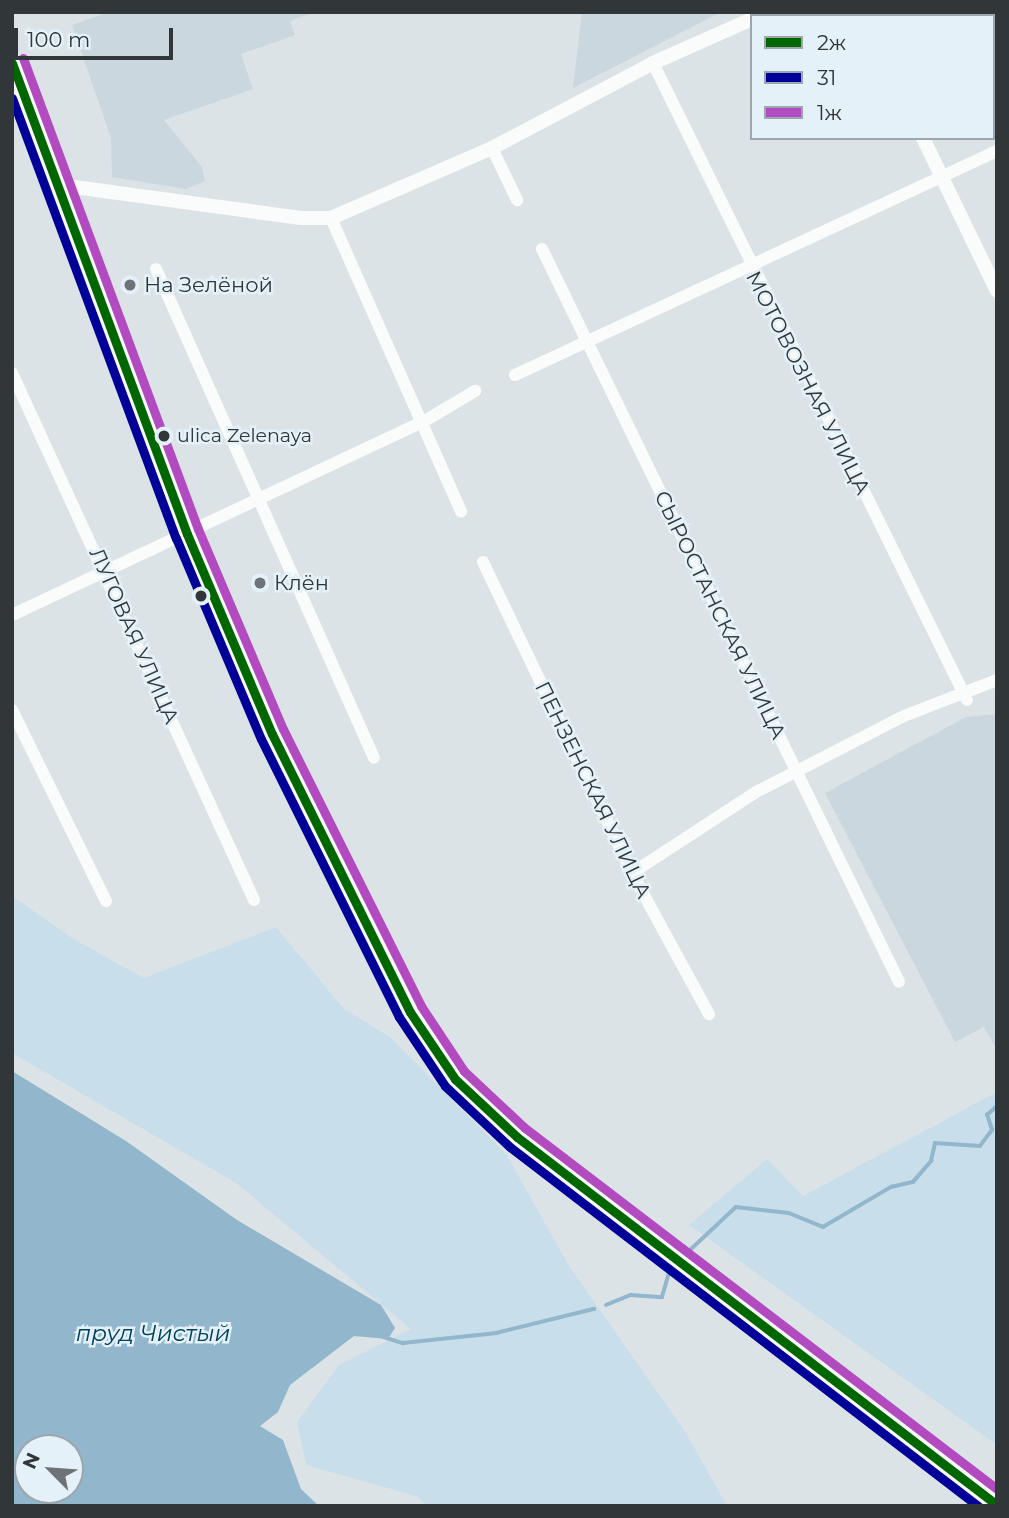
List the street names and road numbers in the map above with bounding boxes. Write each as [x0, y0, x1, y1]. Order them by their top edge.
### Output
street label: МОТОВОЗНАЯ УЛИЦА [741, 267, 875, 499]
street label: СЫРОСТАНСКАЯ УЛИЦА [649, 487, 791, 743]
street label: ЛУГОВАЯ УЛИЦА [84, 544, 184, 728]
street label: ПЕНЗЕНСКАЯ УЛИЦА [530, 678, 656, 902]

